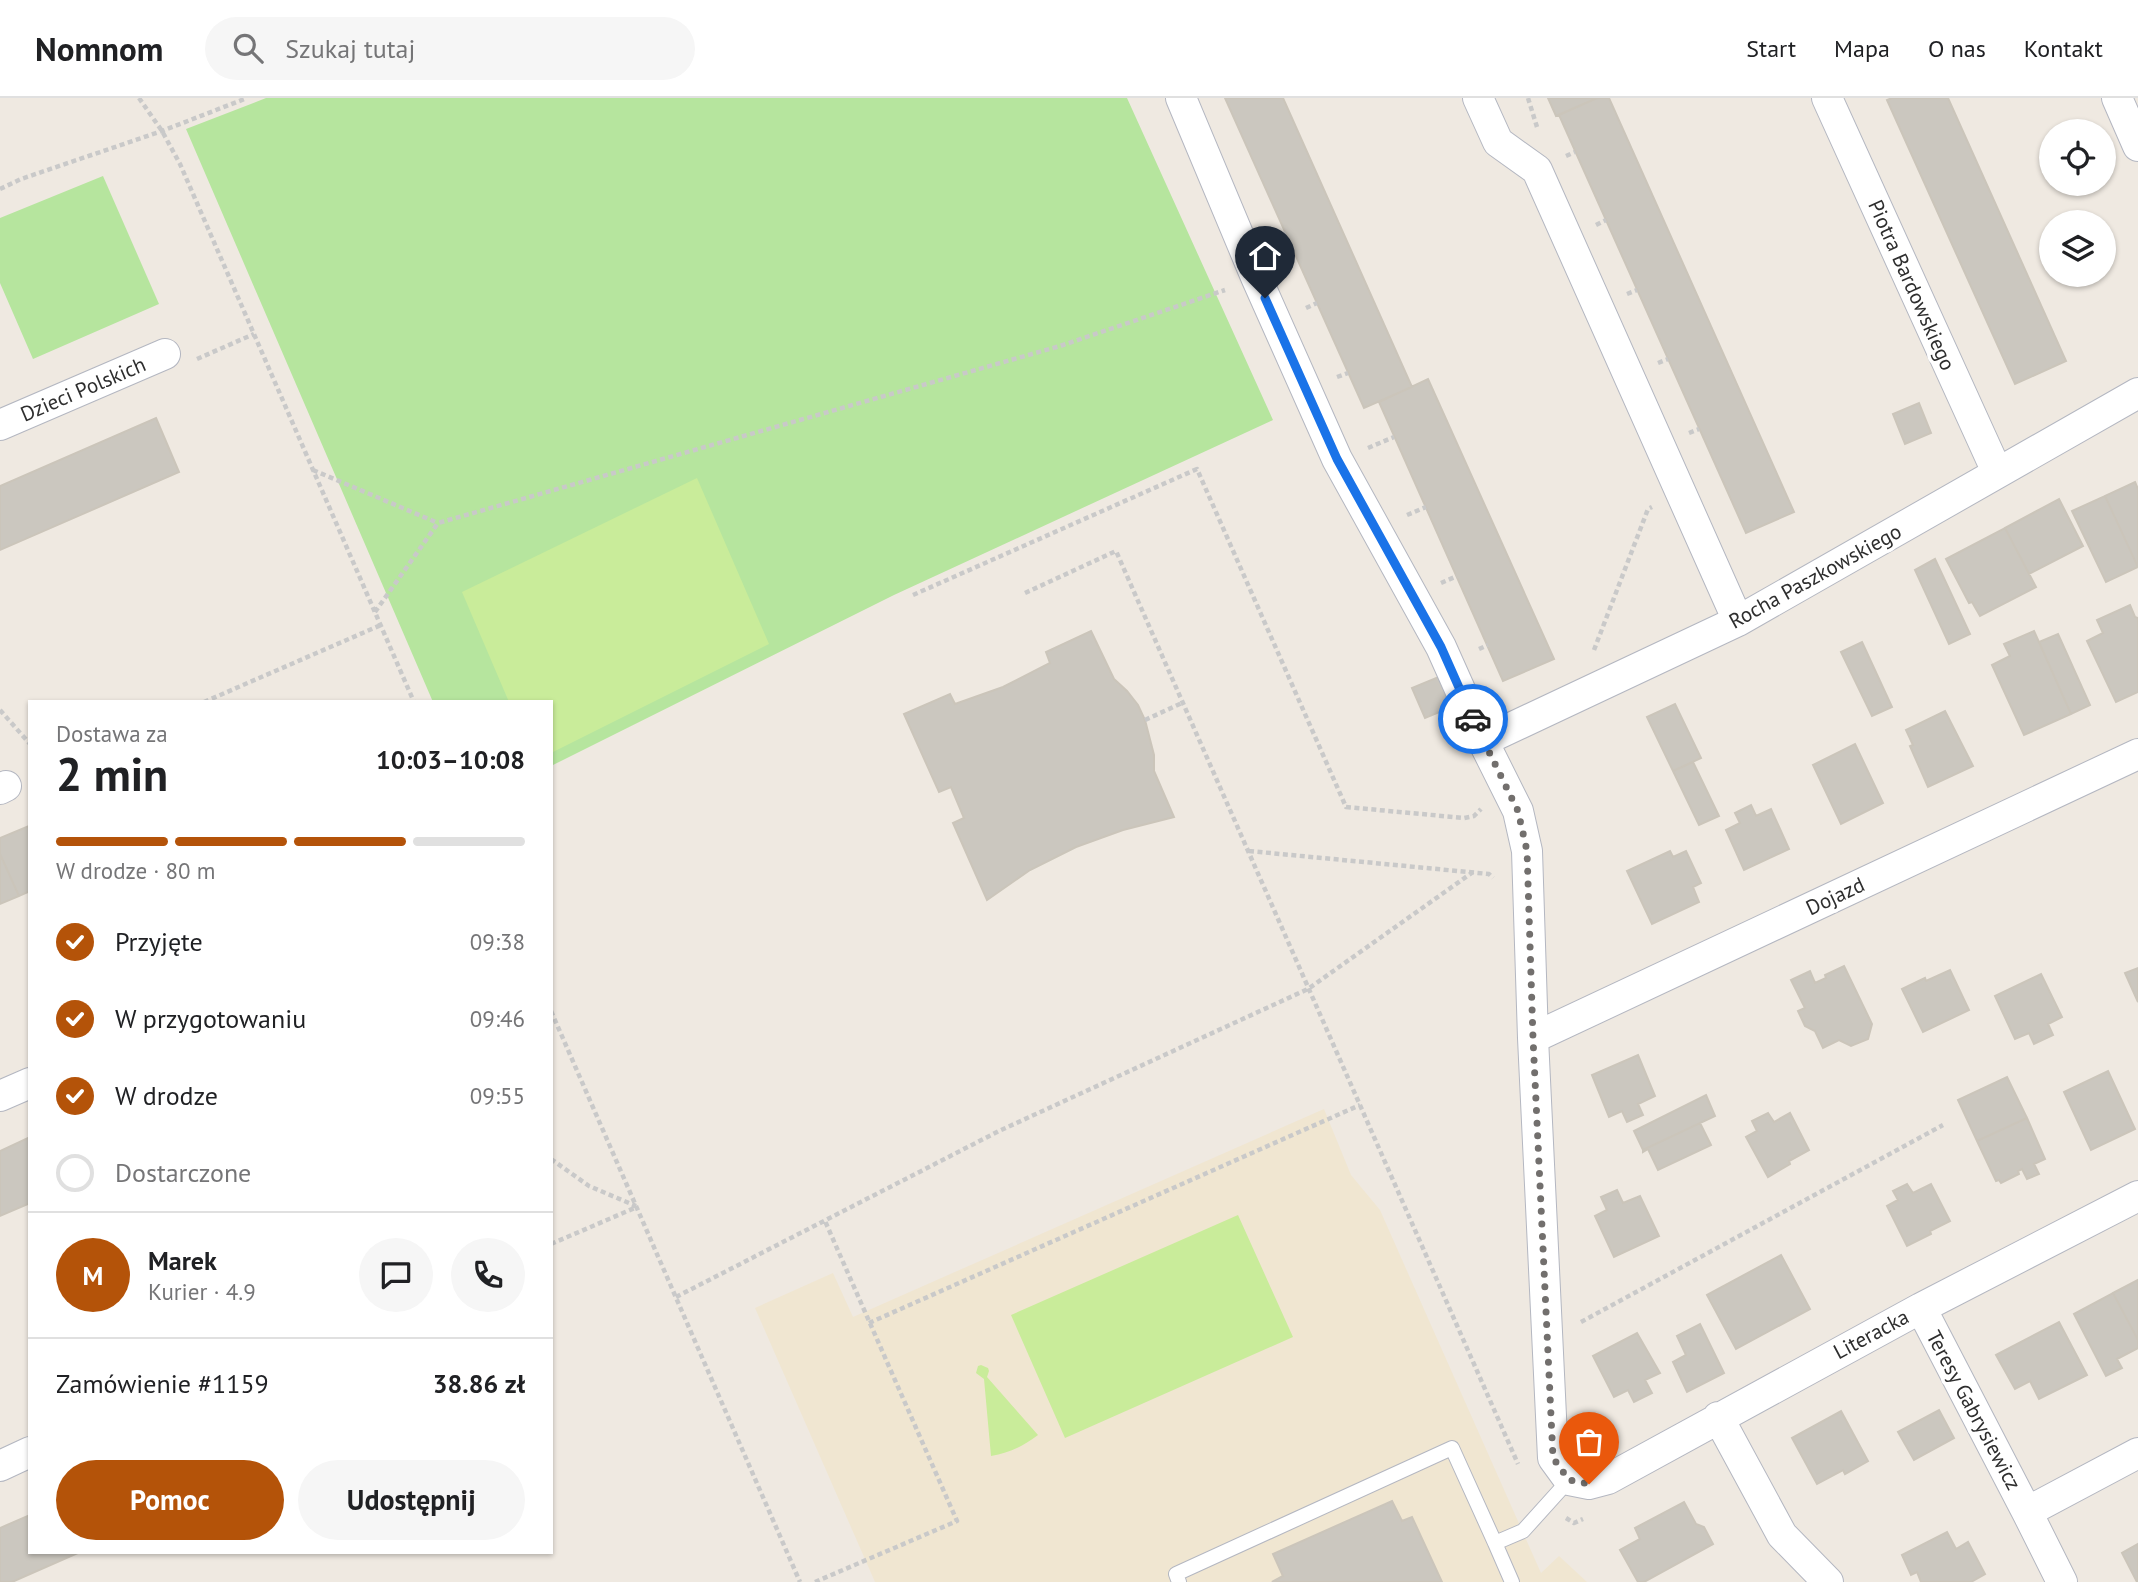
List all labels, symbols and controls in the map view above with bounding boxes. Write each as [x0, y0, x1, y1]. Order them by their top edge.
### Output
search box [205, 17, 695, 80]
text: Nomnom [35, 27, 163, 70]
icon: search [229, 29, 267, 67]
text: Szukaj tutaj [285, 32, 415, 65]
text: Start [1746, 33, 1796, 64]
text: Mapa [1834, 33, 1890, 64]
text: O nas [1928, 33, 1986, 64]
text: Kontakt [2024, 33, 2103, 64]
map controls [2039, 119, 2116, 287]
button: locate [2039, 119, 2116, 196]
street label: Piotra Bardowskiego [1862, 195, 1962, 375]
button: layers [2039, 210, 2116, 287]
pin [1235, 226, 1295, 298]
icon: home [1246, 237, 1284, 275]
street label: Dzieci Polskich [16, 351, 150, 427]
street label: Rocha Paszkowskiego [1724, 517, 1906, 635]
courier [1438, 684, 1508, 754]
icon: car [1454, 700, 1492, 738]
text: Dostawa za [56, 719, 168, 748]
text: 10:03–10:08 [376, 743, 525, 776]
text: 2 min [56, 744, 168, 804]
text: W drodze · 80 m [56, 856, 215, 885]
street label: Dojazd [1801, 871, 1869, 921]
icon: check [56, 923, 94, 961]
text: Przyjęte [115, 925, 203, 958]
text: 09:38 [470, 927, 525, 956]
icon: check [56, 1000, 94, 1038]
text: W przygotowaniu [115, 1002, 306, 1035]
text: 09:46 [470, 1004, 525, 1033]
icon: check [56, 1077, 94, 1115]
text: W drodze [115, 1079, 218, 1112]
text: 09:55 [470, 1081, 525, 1110]
text: Dostarczone [115, 1156, 251, 1189]
button: chat [359, 1238, 433, 1312]
button: phone [451, 1238, 525, 1312]
text: Marek [148, 1244, 217, 1277]
text: M [83, 1259, 103, 1292]
text: Kurier · 4.9 [148, 1277, 256, 1306]
street label: Literacka [1829, 1303, 1913, 1365]
street label: Teresy Gabrysiewicz [1921, 1326, 2027, 1494]
text: Zamówienie #1159 [56, 1367, 269, 1400]
text: 38.86 zł [433, 1367, 525, 1400]
pin [1559, 1412, 1619, 1484]
icon: bag [1570, 1423, 1608, 1461]
button: Pomoc [56, 1460, 284, 1540]
button: Udostępnij [298, 1460, 525, 1540]

